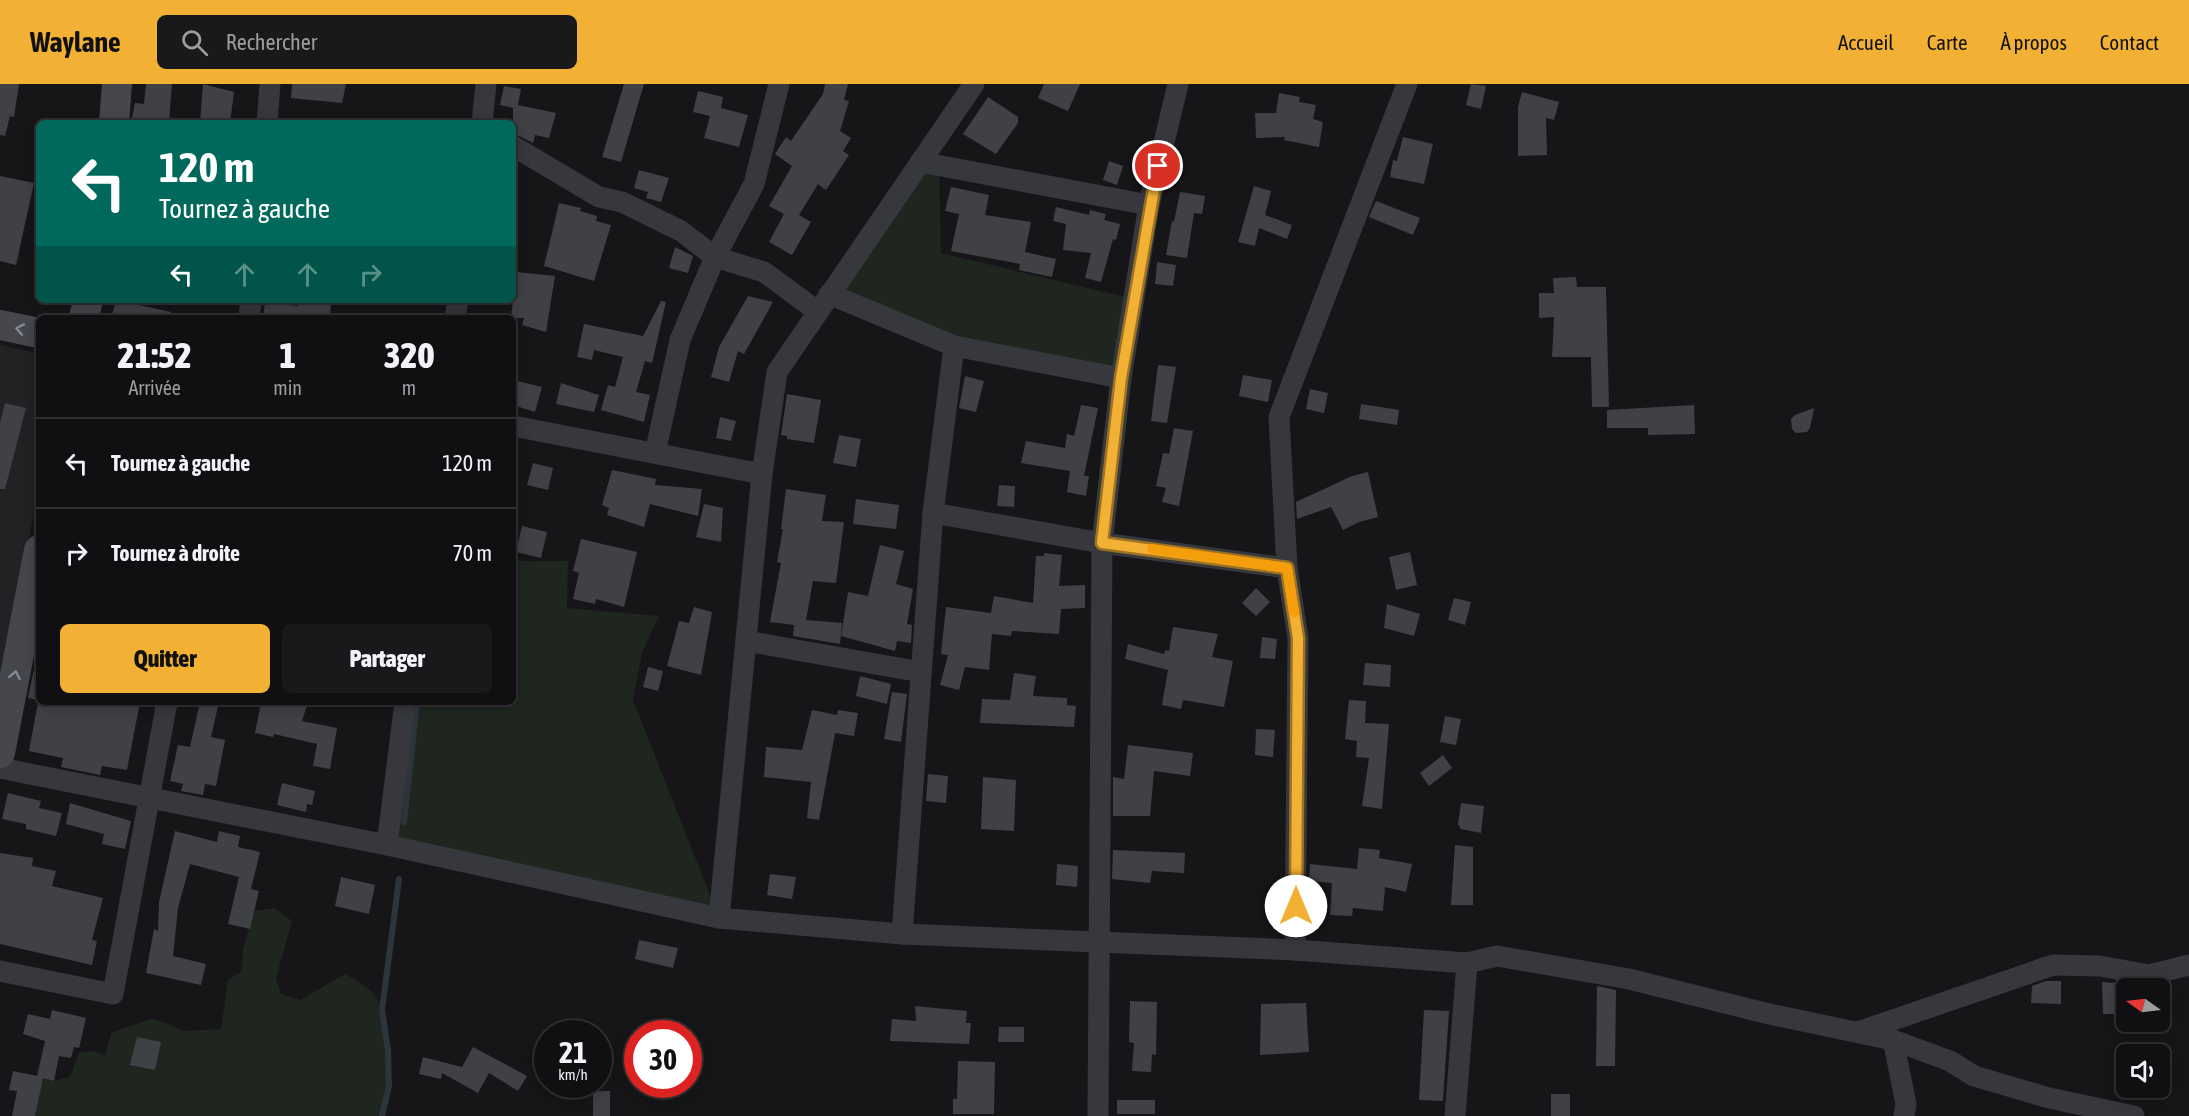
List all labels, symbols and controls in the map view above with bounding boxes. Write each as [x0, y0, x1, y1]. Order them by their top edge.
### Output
search box [157, 15, 577, 69]
text: Waylane [30, 26, 121, 58]
icon: search [178, 26, 211, 59]
text: Rechercher [226, 29, 317, 55]
text: Accueil [1838, 30, 1894, 54]
text: Carte [1927, 30, 1967, 54]
text: À propos [2000, 30, 2067, 54]
text: Contact [2100, 30, 2159, 54]
pin [1132, 140, 1183, 191]
text: 120 m [159, 143, 254, 191]
icon: left [60, 144, 138, 222]
icon: arrive [1141, 149, 1174, 182]
text: Tournez à gauche [159, 193, 330, 224]
icon: left [165, 258, 198, 291]
icon: ahead [228, 258, 261, 291]
icon: ahead [291, 258, 324, 291]
icon: right [354, 258, 387, 291]
one-way arrow [15, 323, 25, 336]
text: 21:52 [118, 334, 192, 376]
text: 1 [279, 334, 296, 376]
text: 320 [384, 334, 434, 376]
text: Arrivée [129, 376, 181, 399]
text: min [273, 376, 302, 399]
text: m [402, 376, 416, 399]
icon: left [60, 447, 93, 480]
text: Tournez à gauche [111, 450, 250, 476]
text: 120 m [442, 450, 492, 476]
icon: right [60, 537, 93, 570]
text: Tournez à droite [111, 540, 240, 566]
text: 70 m [452, 540, 492, 566]
button: Quitter [60, 624, 270, 693]
button: Partager [282, 624, 492, 693]
one-way arrow [8, 670, 21, 680]
position arrow [1264, 874, 1328, 938]
north arrow [2116, 978, 2170, 1032]
map controls [2116, 978, 2170, 1098]
speed limit sign: 30 [624, 1020, 702, 1098]
text: 21 [559, 1035, 587, 1069]
button: sound [2116, 1044, 2170, 1098]
text: km/h [558, 1066, 588, 1083]

